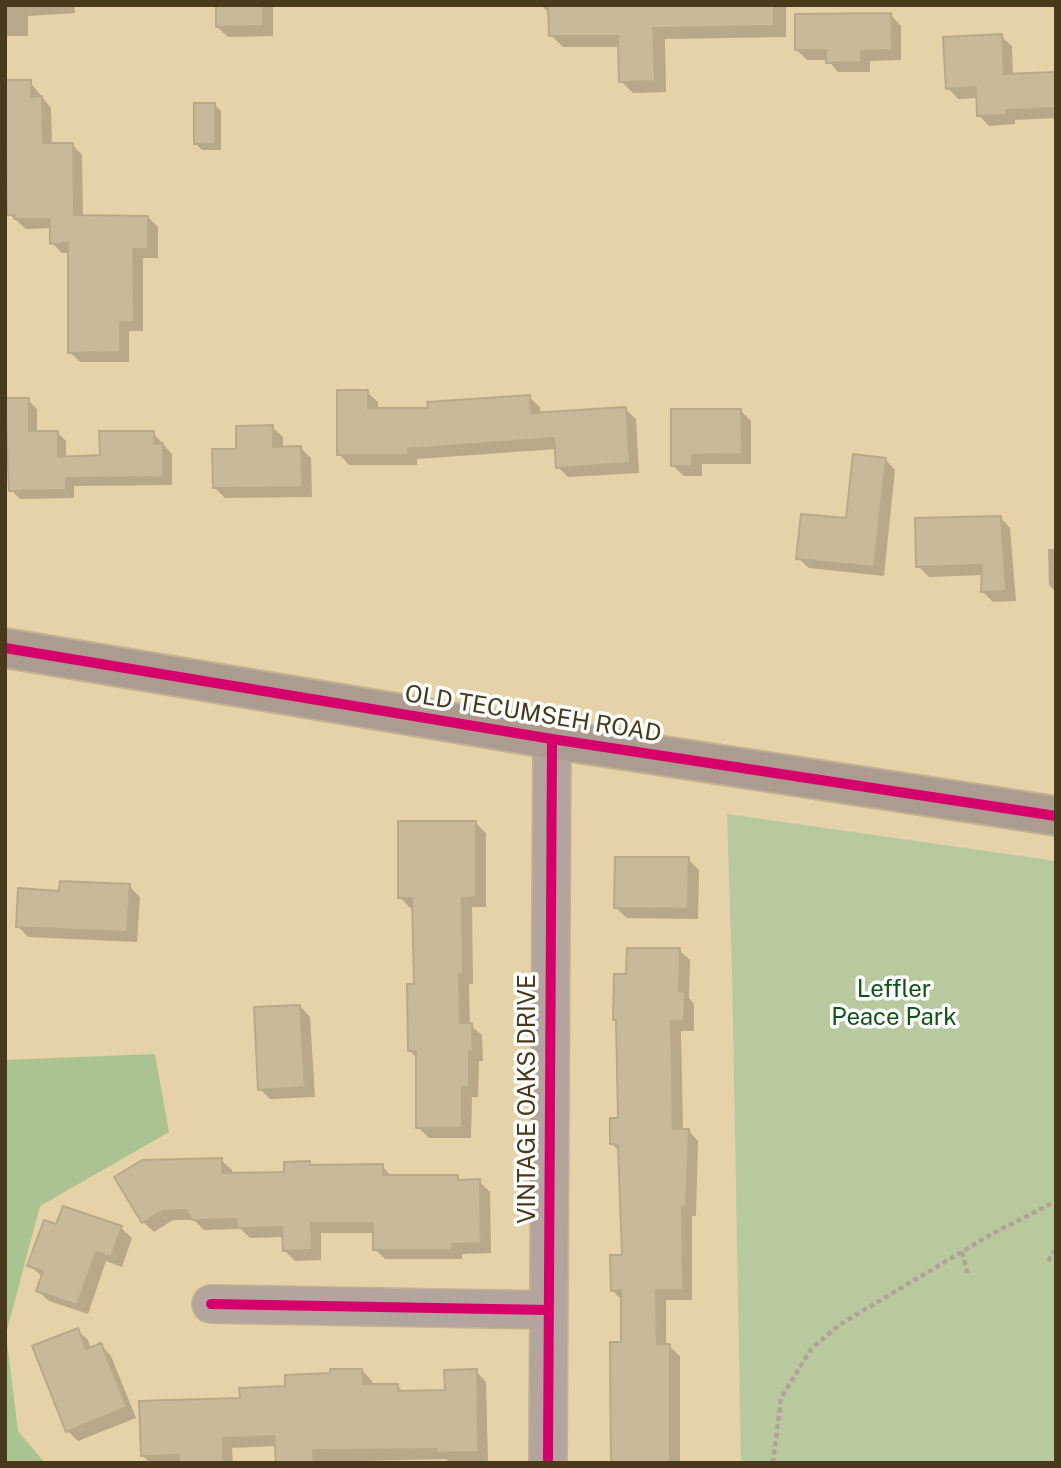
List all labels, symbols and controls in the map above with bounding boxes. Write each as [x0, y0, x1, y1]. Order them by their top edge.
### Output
street label: OLD TECUMSEH ROAD [403, 679, 663, 749]
street label: VINTAGE OAKS DRIVE [514, 974, 542, 1224]
park label: Leffler Peace Park [831, 976, 957, 1032]

